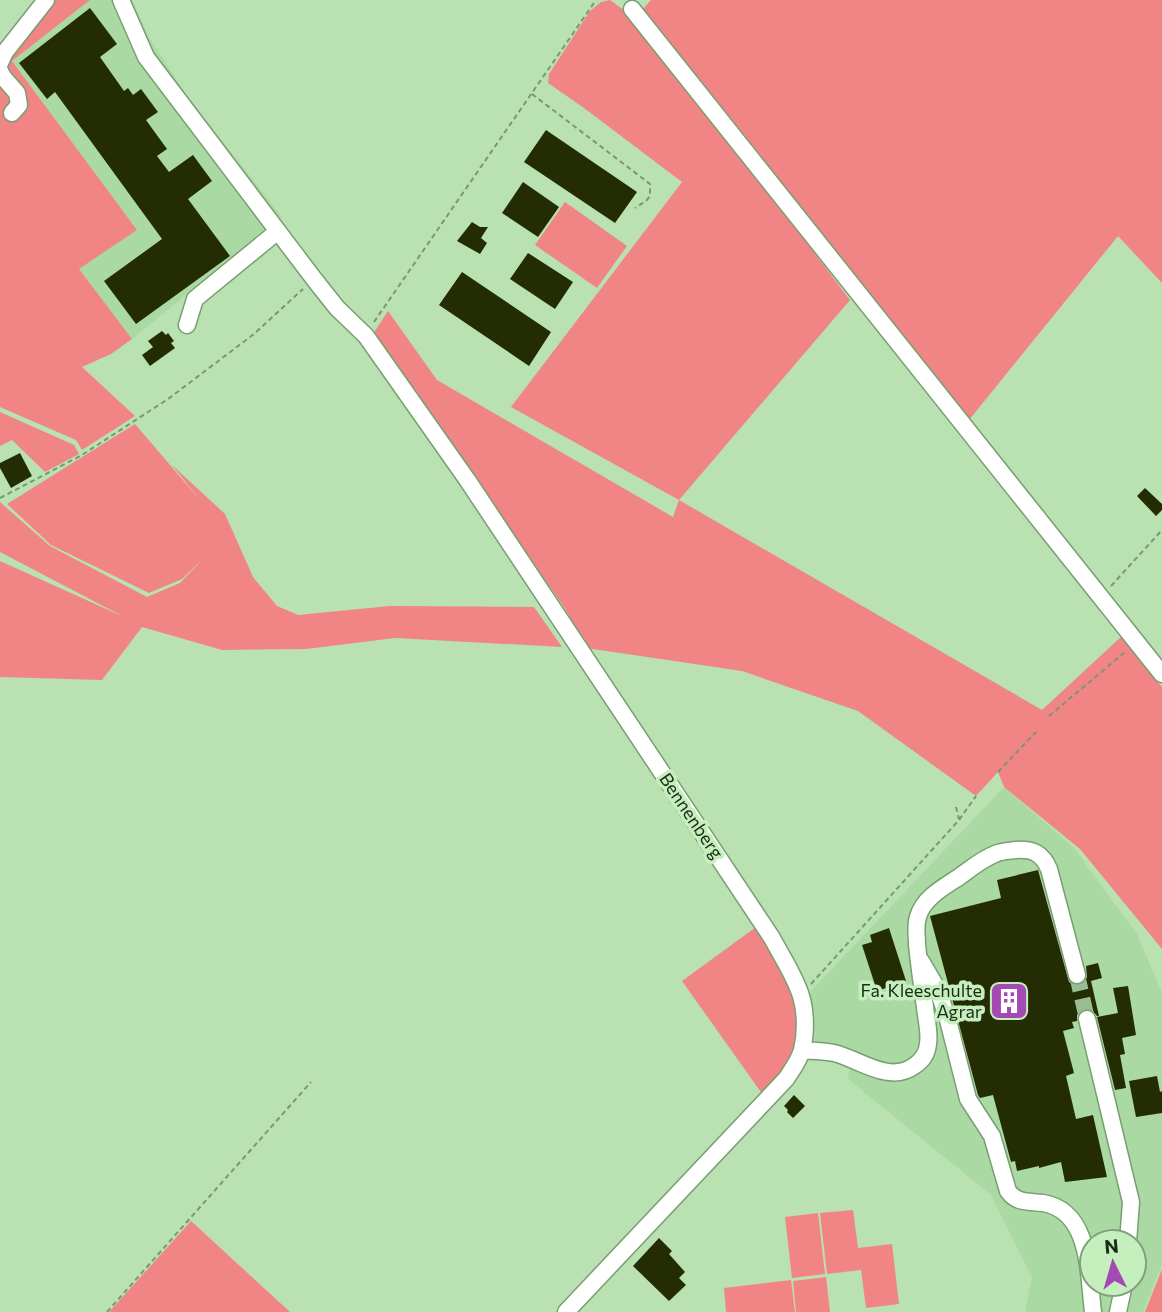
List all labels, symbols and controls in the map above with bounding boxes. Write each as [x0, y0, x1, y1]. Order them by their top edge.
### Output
street label: Bennenberg [655, 768, 729, 863]
place label: Fa. Kleeschulte Agrar [861, 979, 982, 1022]
building icon: Fa. Kleeschulte Agrar [988, 980, 1030, 1022]
north arrow [1078, 1228, 1148, 1298]
text: N [1103, 1233, 1120, 1258]

